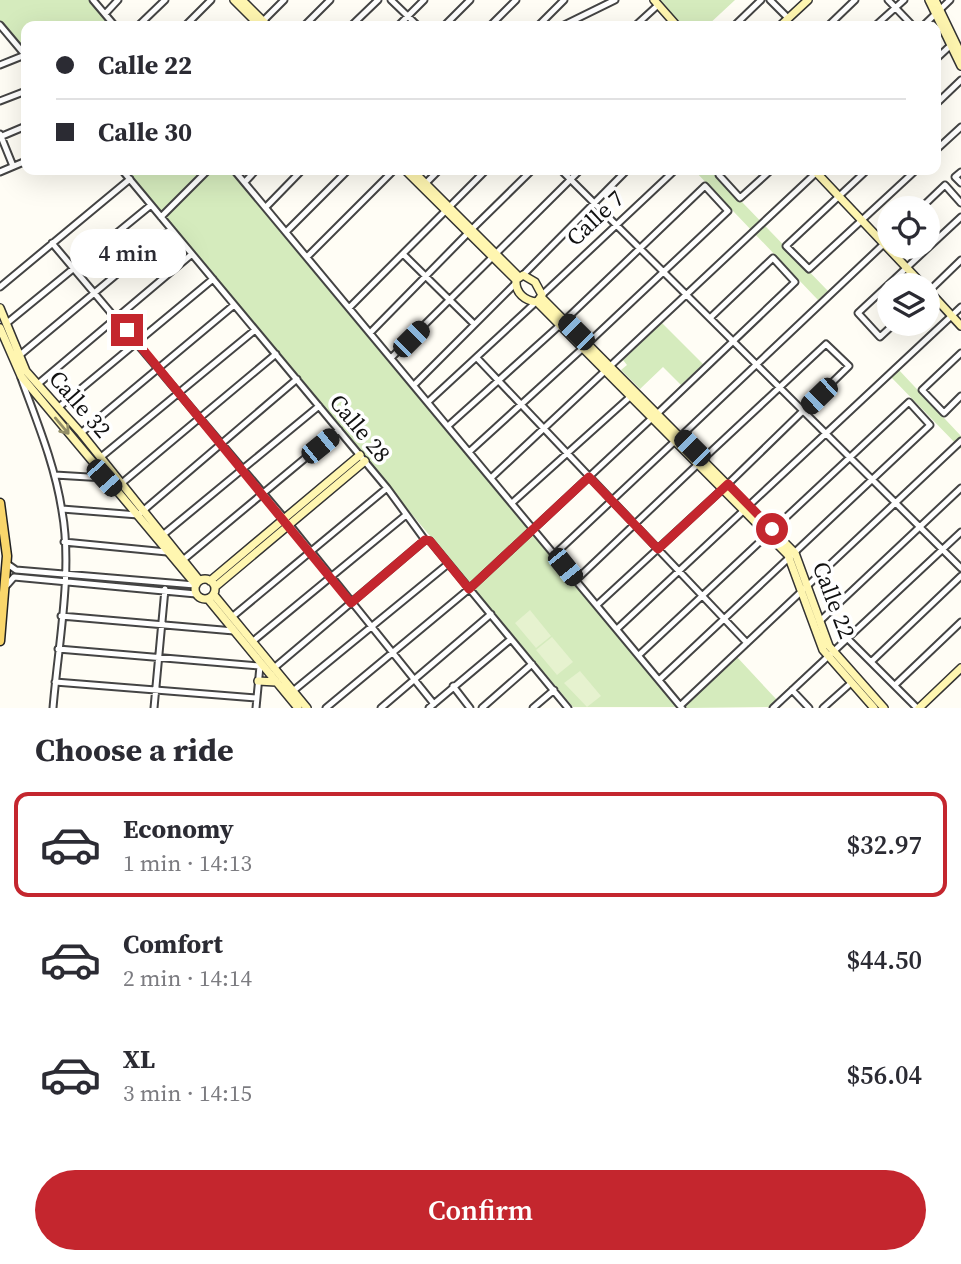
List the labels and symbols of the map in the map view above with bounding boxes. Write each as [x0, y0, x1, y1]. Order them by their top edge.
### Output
street label: Calle 7 [559, 183, 631, 253]
callout: 4 min [69, 229, 185, 278]
car [554, 310, 599, 354]
route end [111, 314, 143, 346]
car [389, 317, 434, 361]
street label: Calle 32 [42, 363, 118, 445]
car [797, 374, 842, 418]
street label: Calle 28 [322, 387, 398, 469]
one-way arrow [54, 417, 69, 435]
car [298, 425, 343, 467]
car [670, 426, 715, 470]
car [83, 455, 126, 501]
route start [756, 513, 788, 545]
car [544, 544, 587, 590]
street label: Calle 22 [805, 557, 863, 643]

